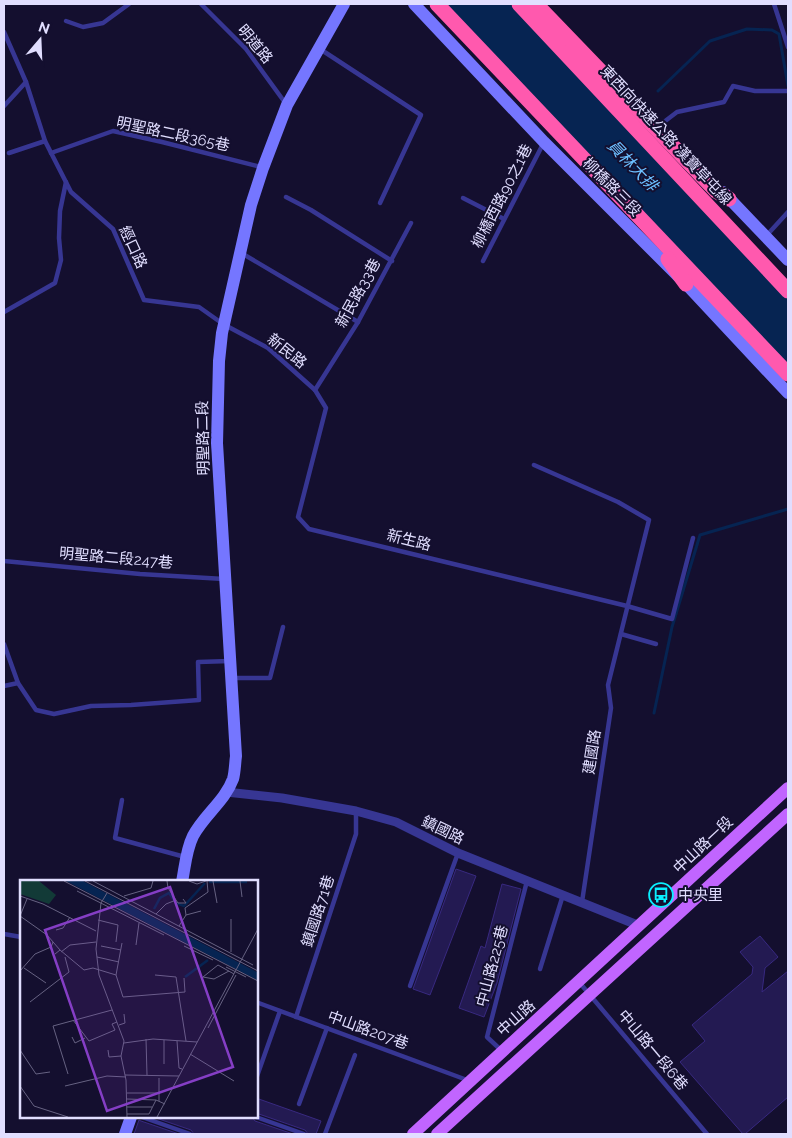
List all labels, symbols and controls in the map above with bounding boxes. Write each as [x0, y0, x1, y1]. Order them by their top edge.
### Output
north arrow [15, 15, 65, 65]
text: N [37, 18, 52, 37]
street label: 明道路 [234, 21, 276, 67]
street label: 東西向快速公路 漢寶草屯線 [597, 62, 735, 208]
street label: 明聖路二段365巷 [115, 113, 231, 155]
water label: 員林大排 [604, 136, 663, 196]
street label: 柳橋西路90之1巷 [468, 141, 536, 251]
street label: 柳橋路三段 [579, 154, 645, 220]
street label: 經口路 [115, 223, 151, 271]
street label: 新民路33巷 [332, 255, 384, 331]
street label: 新民路 [264, 330, 310, 372]
street label: 明聖路二段 [193, 400, 213, 476]
street label: 新生路 [385, 526, 433, 554]
street label: 明聖路二段247巷 [58, 544, 174, 572]
street label: 建國路 [580, 728, 604, 776]
street label: 鎮國路 [419, 812, 467, 848]
street label: 中山路一段 [669, 813, 737, 877]
street label: 鎮國路71巷 [298, 873, 338, 949]
inset map [20, 880, 258, 1118]
bus stop icon: 中央里 [648, 882, 674, 908]
place label: 中央里 [678, 886, 723, 904]
street label: 中山路225巷 [472, 923, 512, 1009]
street label: 中山路 [493, 996, 539, 1040]
street label: 中山路一段6巷 [614, 1006, 692, 1094]
street label: 中山路207巷 [325, 1007, 411, 1053]

